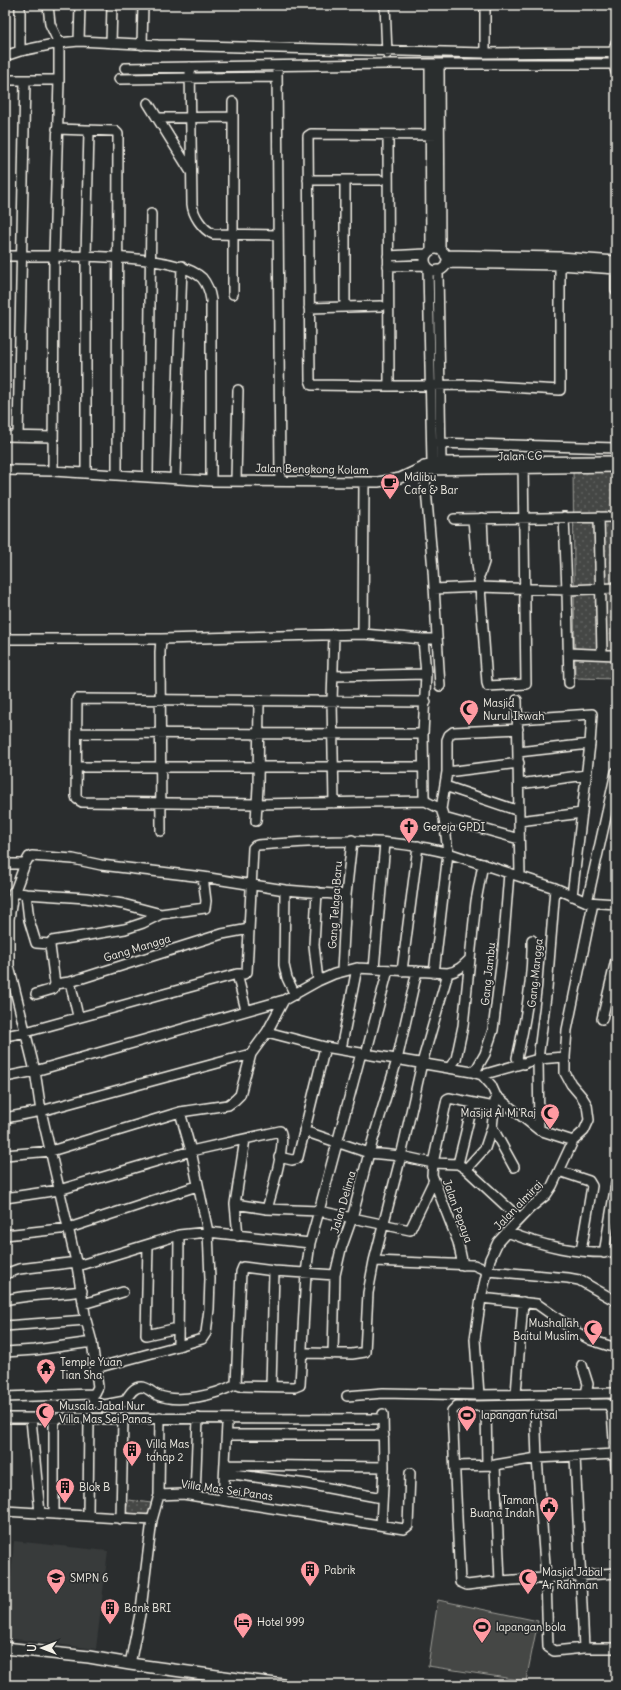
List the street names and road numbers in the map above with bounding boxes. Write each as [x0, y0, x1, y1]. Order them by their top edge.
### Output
street label: Jalan CG [498, 449, 542, 463]
street label: Jalan Bengkong Kolam [255, 461, 369, 477]
street label: Gang Telaga Baru [325, 860, 345, 950]
street label: Gang Mangga [102, 931, 172, 965]
street label: Gang Mangga [524, 938, 546, 1008]
street label: Gang Jambu [478, 941, 498, 1006]
street label: Jalan Delima [327, 1169, 359, 1235]
street label: Jalan Pepaya [440, 1177, 476, 1245]
street label: Jalan almiraj [491, 1177, 545, 1233]
street label: Villa Mas Sei.Panas [180, 1477, 274, 1503]

